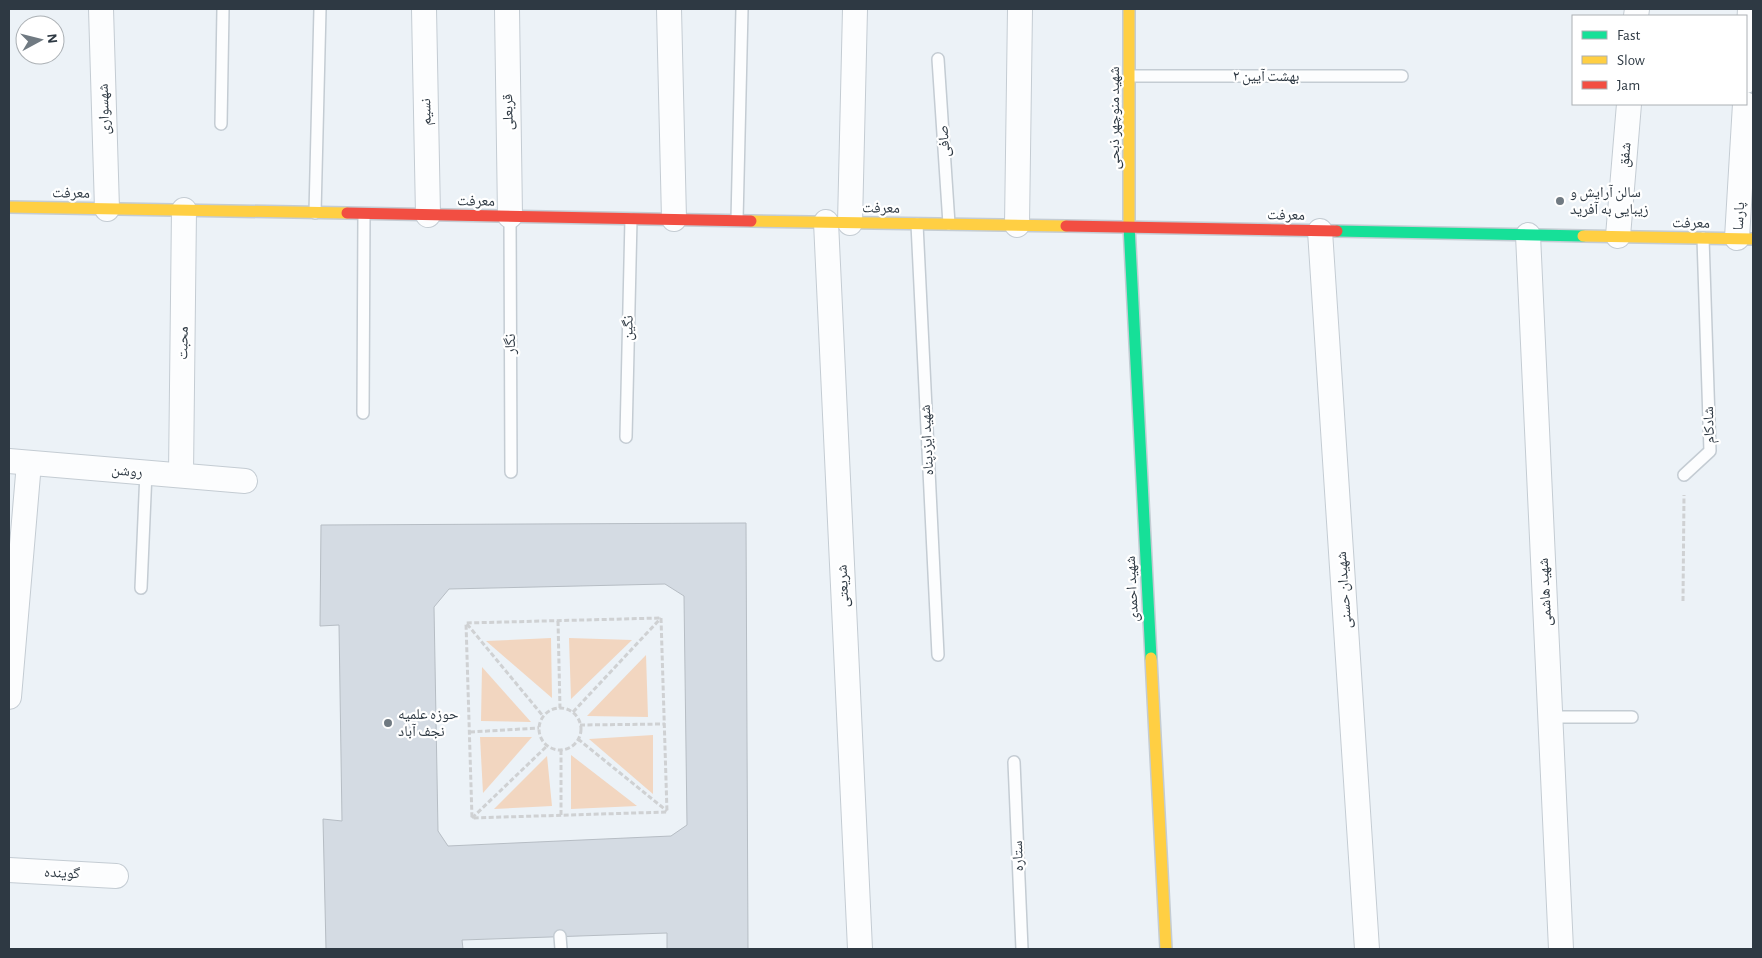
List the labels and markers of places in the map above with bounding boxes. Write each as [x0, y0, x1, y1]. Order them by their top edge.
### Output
place label: سالن آرایش و زیبایی به آفرید [1570, 184, 1649, 219]
marker: سالن آرایش و زیبایی به آفرید [1554, 195, 1566, 207]
place label: حوزه علمیه نجف آباد [398, 707, 459, 739]
marker: حوزه علمیه نجف آباد [382, 717, 394, 729]

